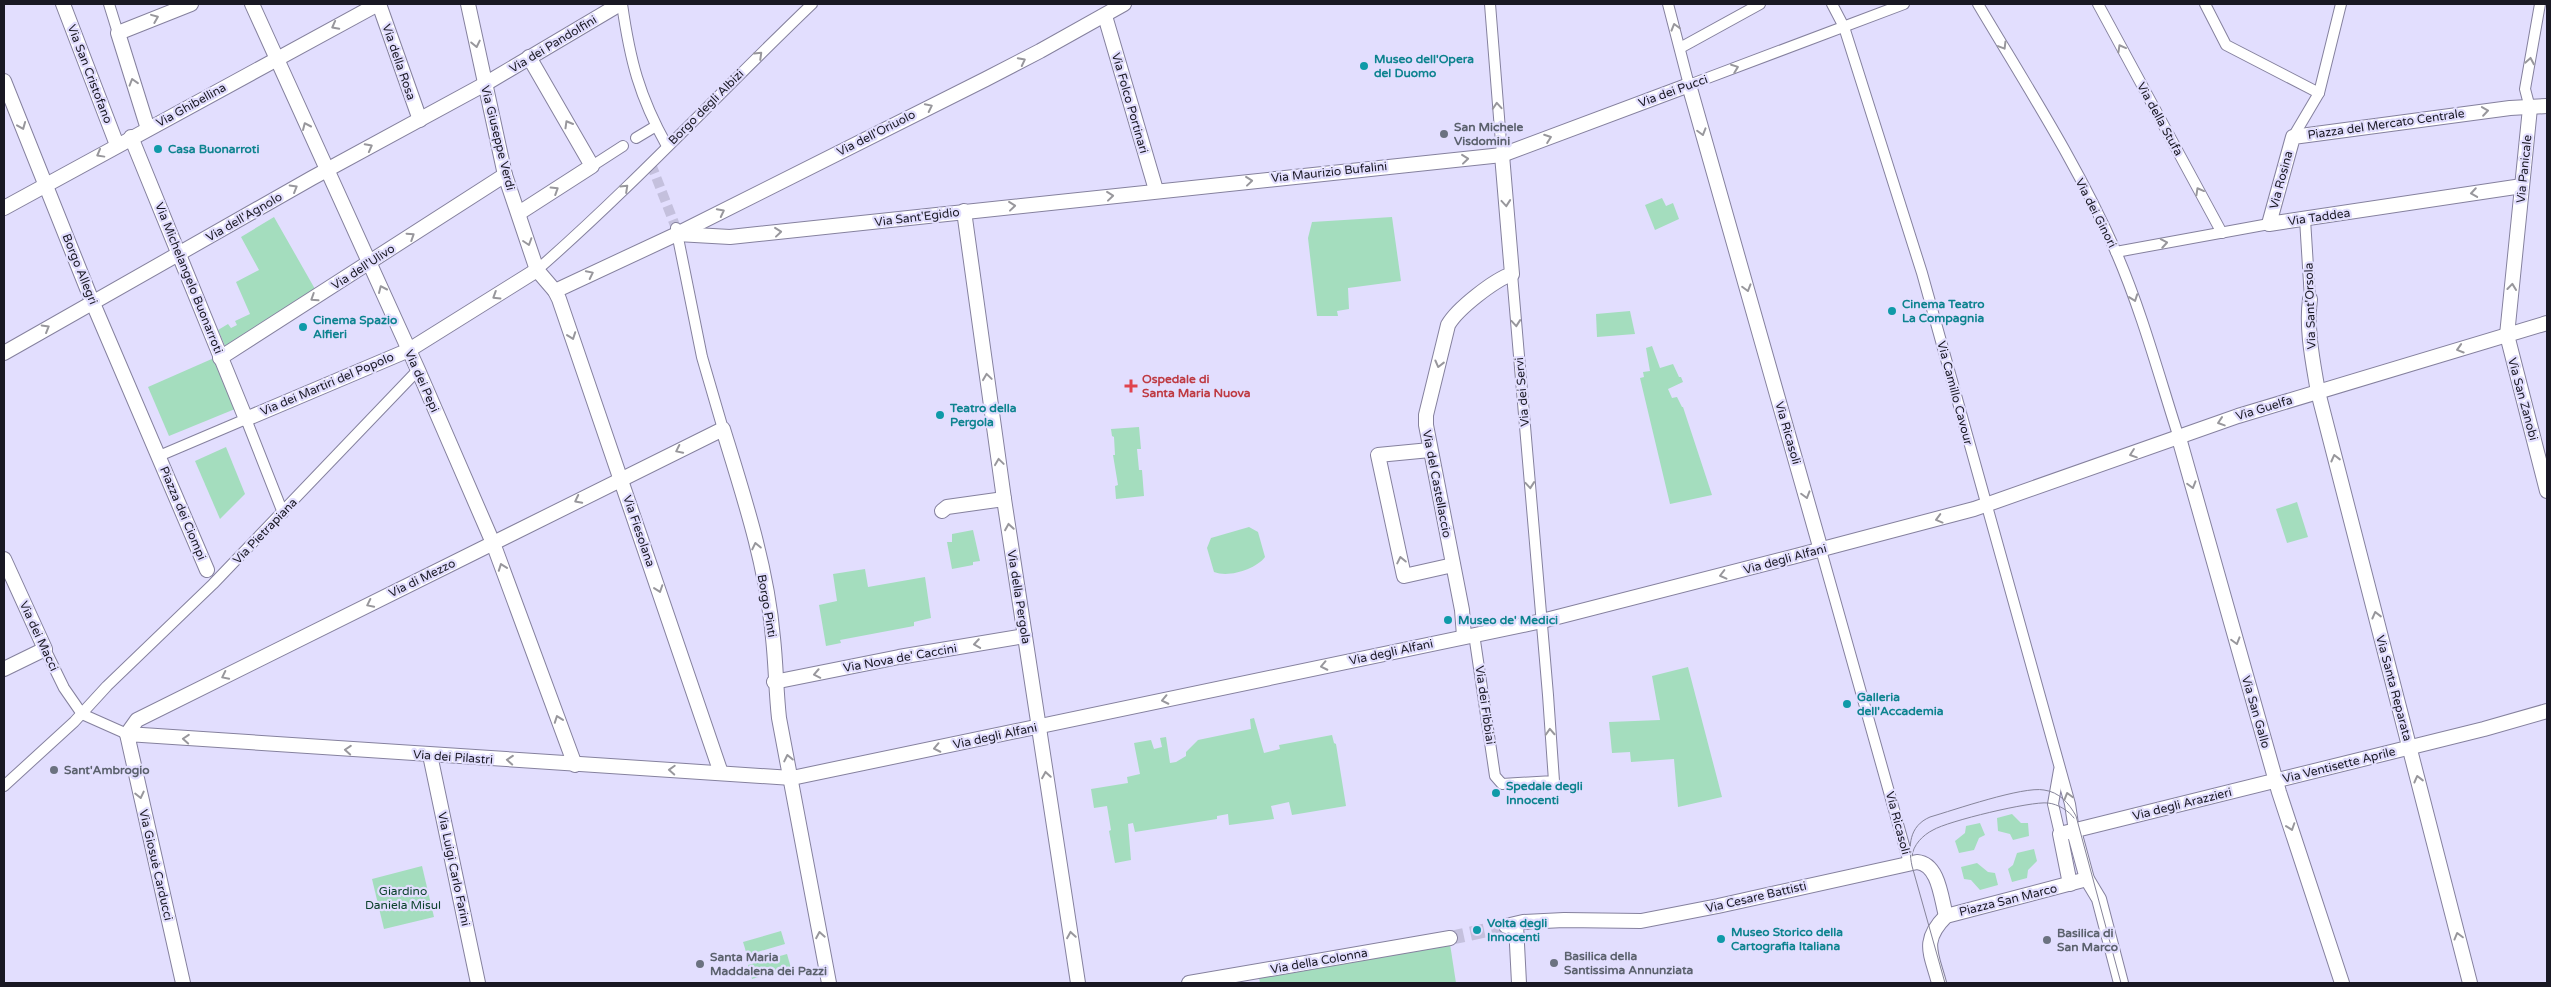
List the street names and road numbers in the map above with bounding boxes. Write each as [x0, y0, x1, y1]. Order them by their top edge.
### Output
street label: Via dei Pandolfini [507, 12, 599, 76]
street label: Via della Rosa [379, 22, 419, 102]
street label: Via San Cristofano [65, 23, 115, 125]
street label: Via Folco Portinari [1109, 51, 1151, 155]
street label: Borgo degli Albizi [666, 67, 746, 147]
street label: Via dei Pucci [1637, 72, 1709, 110]
street label: Via Ghibellina [154, 80, 228, 130]
street label: Via della Stufa [2134, 80, 2186, 158]
street label: Via Giuseppe Verdi [478, 84, 518, 192]
street label: Piazza del Mercato Centrale [2307, 106, 2466, 142]
street label: Via dell'Oriuolo [834, 107, 918, 159]
street label: Via Panicale [2513, 134, 2535, 204]
street label: Via Rosina [2267, 149, 2295, 211]
street label: Via Maurizio Bufalini [1270, 159, 1388, 185]
street label: Via dei Ginori [2073, 176, 2119, 250]
street label: Via dell'Agnolo [204, 190, 284, 244]
street label: Via Michelangelo Buonarroti [152, 200, 226, 356]
street label: Via Sant'Egidio [874, 205, 960, 229]
street label: Via Taddea [2287, 206, 2351, 228]
street label: Borgo Allegri [60, 232, 100, 306]
street label: Via dell'Ulivo [329, 241, 397, 293]
street label: Via Sant'Orsola [2301, 262, 2319, 350]
street label: Via Camillo Cavour [1934, 340, 1976, 447]
street label: Via dei Pepi [402, 348, 442, 414]
street label: Via dei Martiri del Popolo [258, 350, 396, 418]
street label: Via San Zanobi [2505, 356, 2541, 442]
street label: Via dei Servi [1512, 357, 1532, 427]
street label: Via Guelfa [2234, 393, 2294, 423]
street label: Via Ricasoli [1772, 400, 1804, 466]
street label: Via del Castellaccio [1420, 429, 1454, 539]
street label: Piazza dei Ciompi [157, 464, 209, 562]
street label: Via Fiesolana [620, 493, 658, 569]
street label: Via Pietrapiana [230, 495, 300, 567]
street label: Via degli Alfani [1742, 541, 1828, 577]
street label: Via della Pergola [1005, 549, 1033, 645]
street label: Via di Mezzo [386, 556, 458, 600]
street label: Borgo Pinti [755, 573, 779, 639]
street label: Via dei Macci [17, 599, 61, 673]
street label: Via Santa Reparata [2373, 634, 2415, 742]
street label: Via degli Alfani [1348, 636, 1434, 668]
street label: Via Nova de' Caccini [842, 641, 958, 675]
street label: Via dei Fibbiai [1473, 665, 1497, 745]
street label: Via San Gallo [2239, 674, 2273, 750]
street label: Via degli Alfani [952, 720, 1038, 752]
street label: Via Ventisette Aprile [2281, 744, 2397, 786]
street label: Via dei Pilastri [413, 747, 493, 767]
street label: Via degli Arazzieri [2131, 785, 2233, 823]
street label: Via Ricasoli [1883, 790, 1913, 856]
street label: Via Giosuè Carducci [136, 808, 176, 922]
street label: Via Luigi Carlo Farini [435, 811, 473, 927]
street label: Via Cesare Battisti [1704, 879, 1808, 915]
street label: Piazza San Marco [1958, 881, 2058, 919]
street label: Via della Colonna [1269, 946, 1369, 976]

